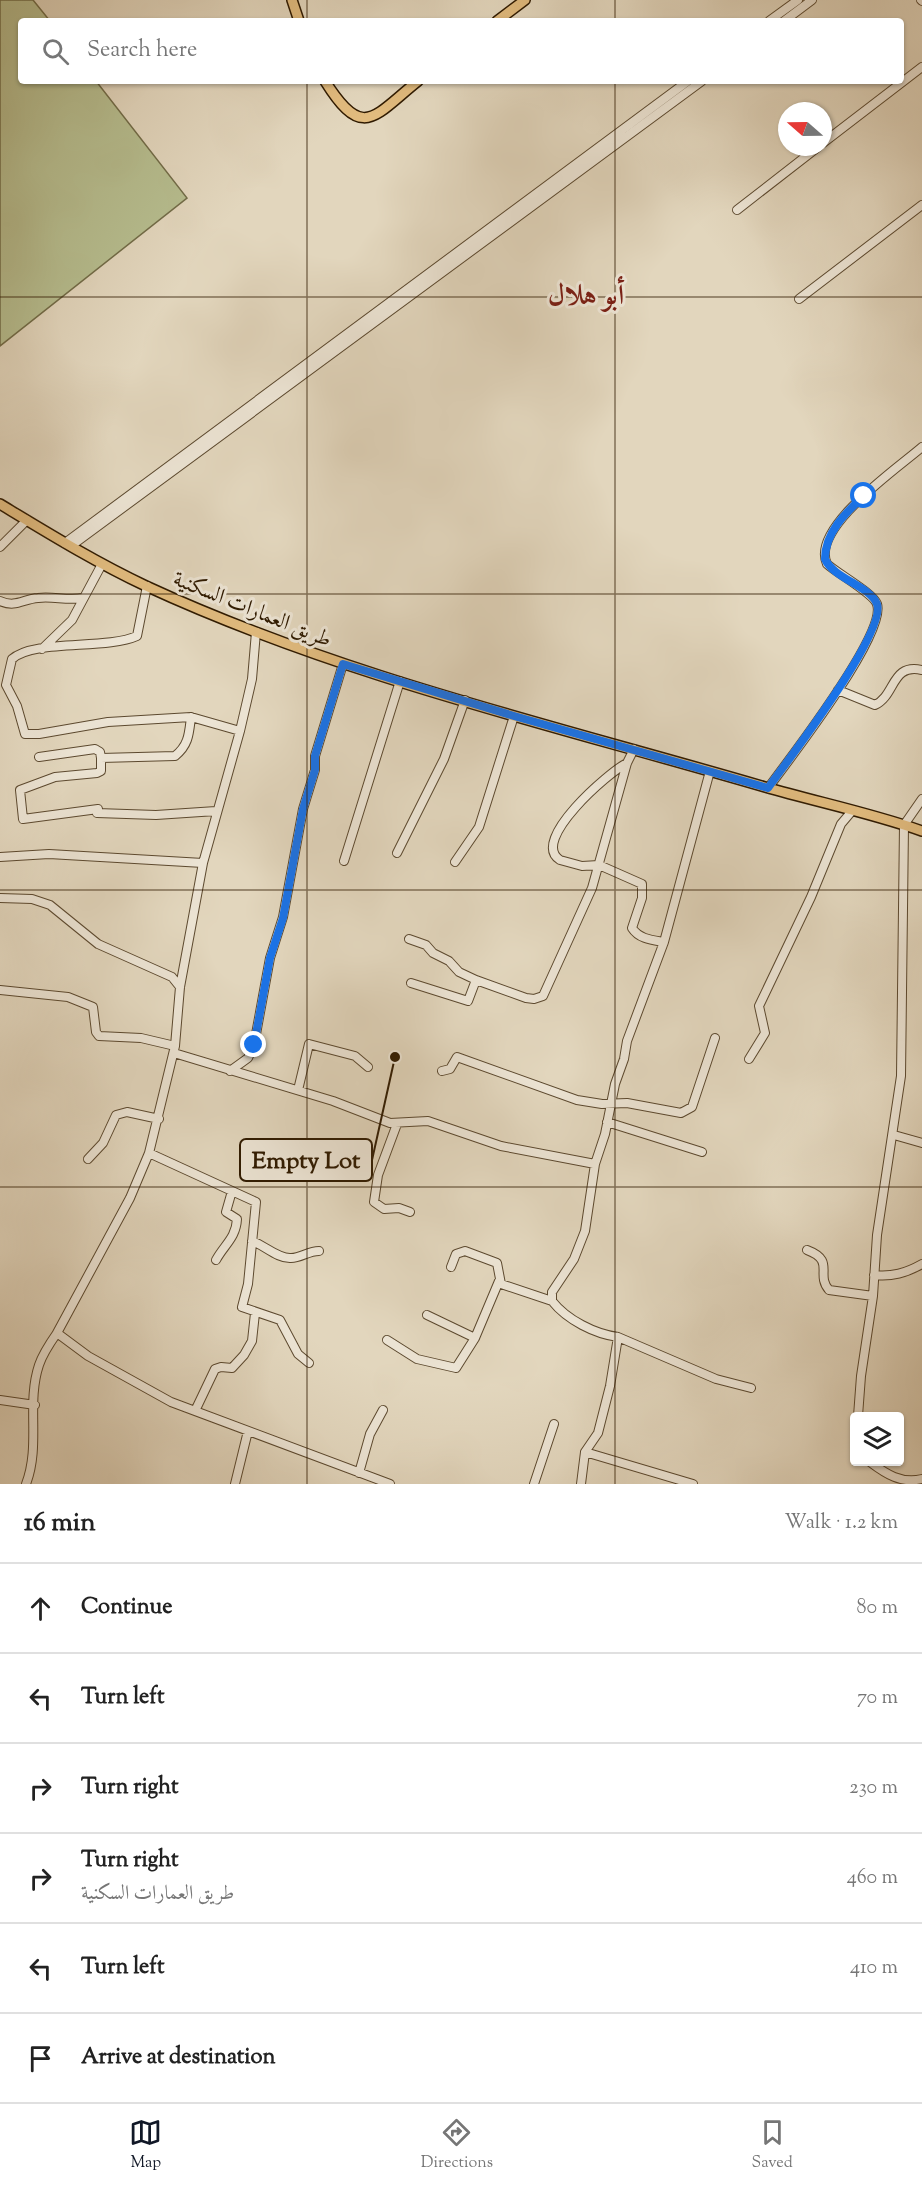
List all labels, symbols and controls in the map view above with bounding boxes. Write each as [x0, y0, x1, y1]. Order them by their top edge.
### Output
search box [18, 18, 904, 84]
icon: search [39, 35, 72, 68]
text: Search here [87, 35, 197, 67]
north arrow [778, 102, 832, 156]
district label: أبو هلال [548, 275, 625, 317]
route start [850, 482, 876, 508]
street label: طريق العمارات السكنية [168, 564, 336, 657]
route end [240, 1031, 266, 1057]
callout: Empty Lot [240, 1139, 372, 1181]
text: Empty Lot [252, 1145, 361, 1179]
map controls [850, 1412, 904, 1466]
button: layers [850, 1412, 904, 1466]
text: 16 min [24, 1505, 96, 1542]
text: Walk · 1.2 km [785, 1509, 898, 1538]
icon: ahead [24, 1592, 57, 1625]
text: Continue [81, 1592, 172, 1624]
text: 80 m [857, 1594, 898, 1623]
icon: left [24, 1682, 57, 1715]
text: Turn left [81, 1682, 164, 1714]
text: 70 m [857, 1684, 898, 1713]
icon: right [24, 1772, 57, 1805]
text: Turn right [81, 1772, 178, 1804]
text: 230 m [849, 1774, 898, 1803]
text: Turn right [81, 1845, 178, 1877]
icon: right [24, 1862, 57, 1895]
text: 460 m [847, 1864, 898, 1893]
text: طريق العمارات السكنية [81, 1880, 234, 1909]
icon: left [24, 1952, 57, 1985]
text: Turn left [81, 1952, 164, 1984]
text: 410 m [850, 1954, 898, 1983]
icon: arrive [24, 2042, 57, 2075]
text: Arrive at destination [81, 2042, 276, 2074]
tab: Map [129, 2116, 162, 2175]
tab: Directions [421, 2116, 493, 2175]
tab: Saved [752, 2116, 793, 2175]

